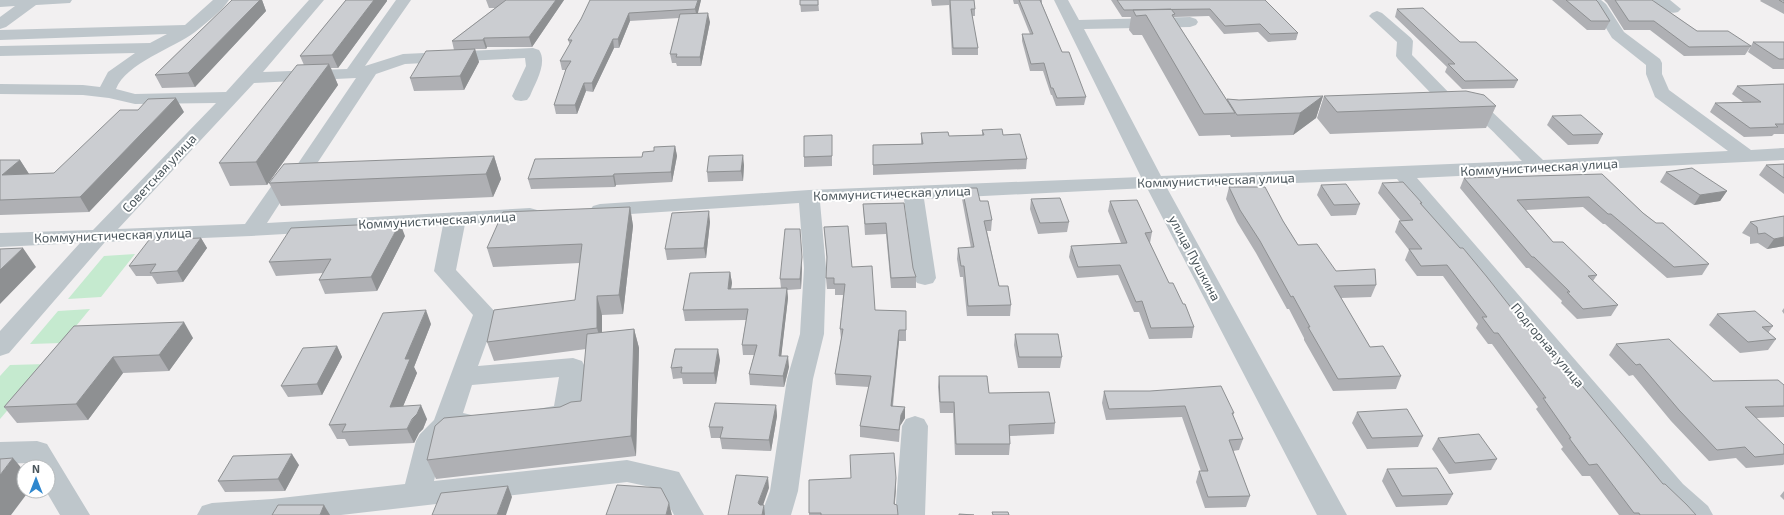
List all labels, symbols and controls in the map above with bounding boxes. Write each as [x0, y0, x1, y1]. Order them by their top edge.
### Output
street label: Советская улица [118, 130, 200, 216]
street label: Коммунистическая улица [1460, 155, 1618, 179]
street label: Коммунистическая улица [1137, 169, 1295, 191]
street label: Коммунистическая улица [813, 182, 971, 204]
street label: Коммунистическая улица [358, 208, 516, 232]
street label: улица Пушкина [1166, 212, 1224, 304]
street label: Коммунистическая улица [34, 224, 192, 246]
street label: Подгорная улица [1508, 299, 1588, 391]
north arrow [16, 459, 56, 499]
text: N [32, 462, 40, 475]

